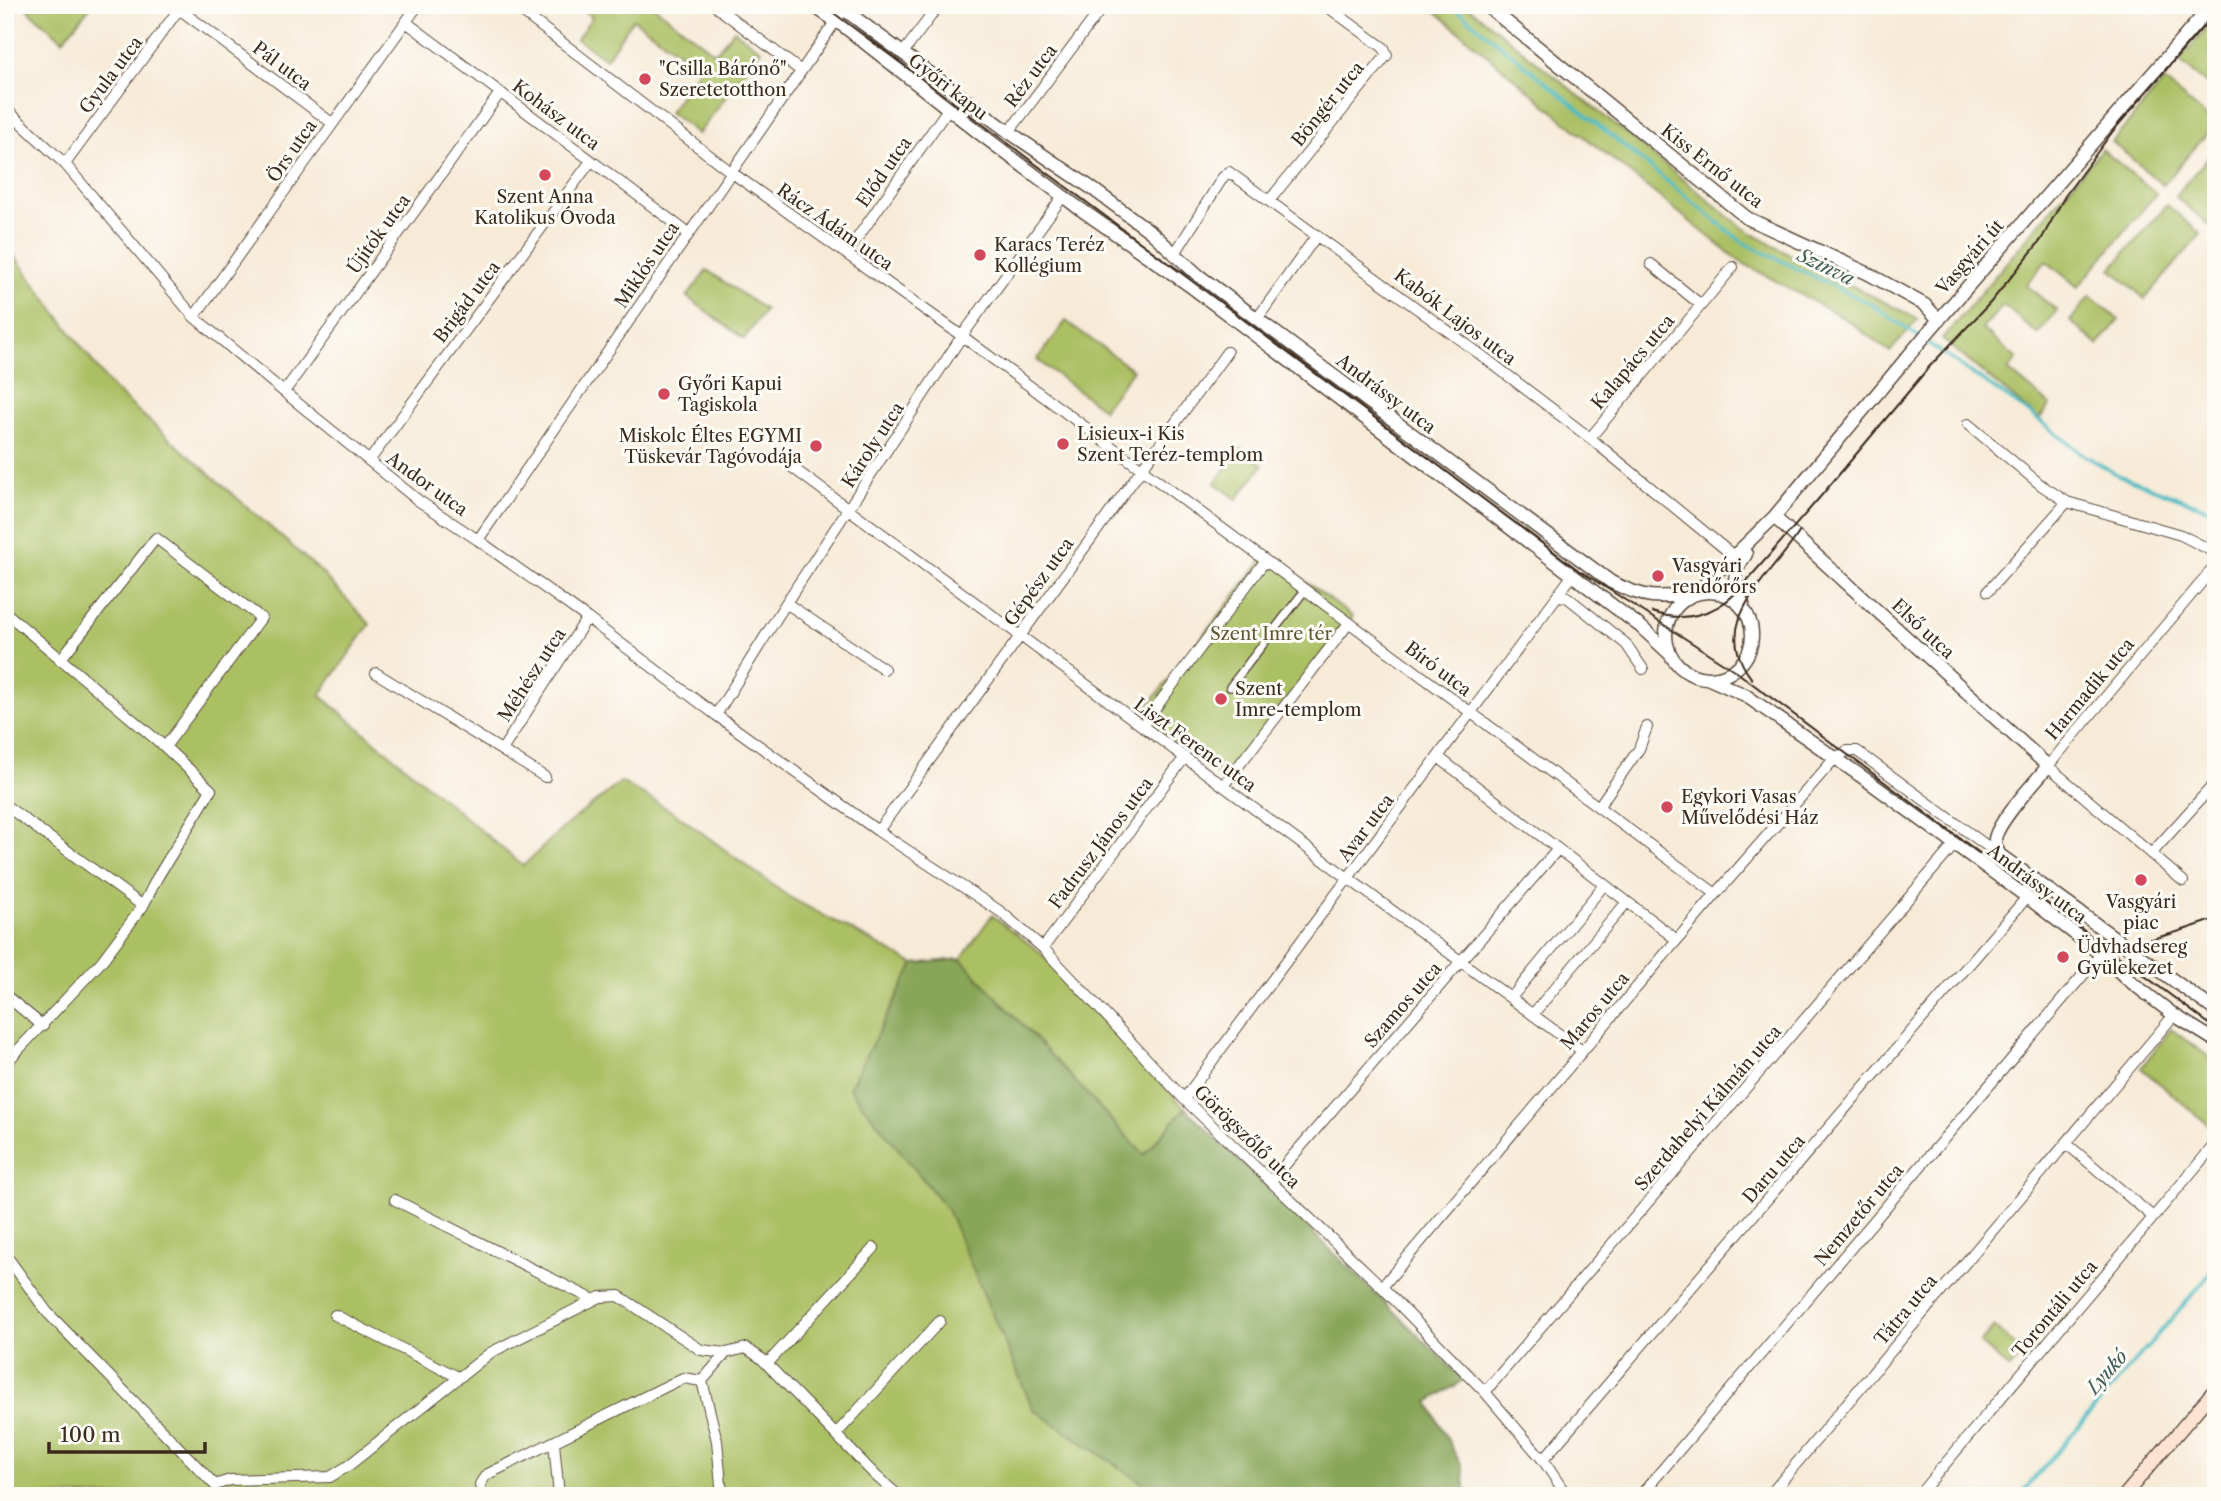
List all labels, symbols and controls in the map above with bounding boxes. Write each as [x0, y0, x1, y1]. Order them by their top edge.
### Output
street label: Gyula utca [75, 32, 148, 118]
street label: Pál utca [248, 37, 316, 95]
street label: Réz utca [1000, 40, 1062, 112]
street label: Győri kapu [904, 49, 992, 125]
street label: Böngér utca [1287, 57, 1369, 151]
place label: "Csilla Bárónő" Szeretetotthon [659, 58, 787, 101]
marker: "Csilla Bárónő" Szeretetotthon [637, 71, 653, 87]
street label: Kohász utca [508, 75, 604, 155]
street label: Örs utca [262, 114, 322, 187]
street label: Kiss Ernő utca [1657, 119, 1768, 213]
street label: Előd utca [852, 132, 917, 211]
marker: Szent Anna Katolikus Óvoda [537, 167, 553, 183]
street label: Rácz Ádám utca [773, 178, 898, 276]
place label: Szent Anna Katolikus Óvoda [474, 186, 616, 229]
street label: Újítók utca [342, 189, 416, 278]
street label: Vasgyári út [1931, 214, 2009, 300]
street label: Miklós utca [610, 217, 684, 312]
place label: Karacs Teréz Kollégium [994, 234, 1105, 277]
water label: Szinva [1793, 243, 1859, 291]
marker: Karacs Teréz Kollégium [972, 247, 988, 263]
street label: Brigád utca [429, 256, 505, 347]
street label: Kabók Lajos utca [1390, 264, 1521, 370]
street label: Kalapács utca [1587, 310, 1679, 414]
street label: Andrássy utca [1331, 349, 1440, 439]
place label: Győri Kapui Tagiskola [678, 373, 783, 416]
marker: Győri Kapui Tagiskola [656, 386, 672, 402]
street label: Károly utca [837, 398, 909, 492]
place label: Lisieux-i Kis Szent Teréz-templom [1077, 423, 1263, 466]
place label: Miskolc Éltes EGYMI Tüskevár Tagóvodája [619, 424, 802, 468]
marker: Lisieux-i Kis Szent Teréz-templom [1055, 436, 1071, 452]
marker: Miskolc Éltes EGYMI Tüskevár Tagóvodája [808, 438, 824, 454]
street label: Andor utca [381, 447, 472, 521]
street label: Gépész utca [1000, 533, 1079, 631]
place label: Vasgyári rendőrőrs [1671, 555, 1757, 598]
marker: Vasgyári rendőrőrs [1650, 568, 1666, 584]
street label: Első utca [1887, 594, 1959, 664]
park label: Szent Imre tér [1210, 623, 1333, 645]
street label: Méhész utca [493, 624, 571, 726]
street label: Harmadik utca [2041, 633, 2139, 744]
street label: Bíró utca [1400, 637, 1476, 701]
place label: Szent Imre-templom [1235, 678, 1362, 721]
marker: Szent Imre-templom [1213, 691, 1229, 707]
street label: Liszt Ferenc utca [1130, 693, 1261, 797]
street label: Fadrusz János utca [1044, 772, 1158, 913]
place label: Egykori Vasas Művelődési Ház [1681, 786, 1818, 829]
street label: Avar utca [1333, 789, 1399, 867]
marker: Egykori Vasas Művelődési Ház [1659, 799, 1675, 815]
street label: Andrássy utca [1982, 839, 2091, 929]
marker: Vasgyári piac [2133, 872, 2149, 888]
place label: Vasgyári piac [2105, 891, 2177, 934]
place label: Üdvhadsereg Gyülekezet [2077, 935, 2188, 979]
marker: Üdvhadsereg Gyülekezet [2055, 949, 2071, 965]
street label: Szamos utca [1360, 957, 1446, 1052]
street label: Maros utca [1556, 967, 1634, 1054]
street label: Szerdahelyi Kálmán utca [1630, 1020, 1786, 1195]
street label: Görögszőlő utca [1189, 1081, 1305, 1194]
street label: Daru utca [1738, 1130, 1810, 1208]
street label: Nemzetőr utca [1810, 1159, 1908, 1271]
street label: Torontáli utca [2008, 1255, 2102, 1362]
street label: Tátra utca [1870, 1270, 1942, 1350]
water label: Lyukó [2080, 1345, 2133, 1400]
scale bar [49, 1410, 205, 1454]
text: 100 m [60, 1422, 121, 1447]

